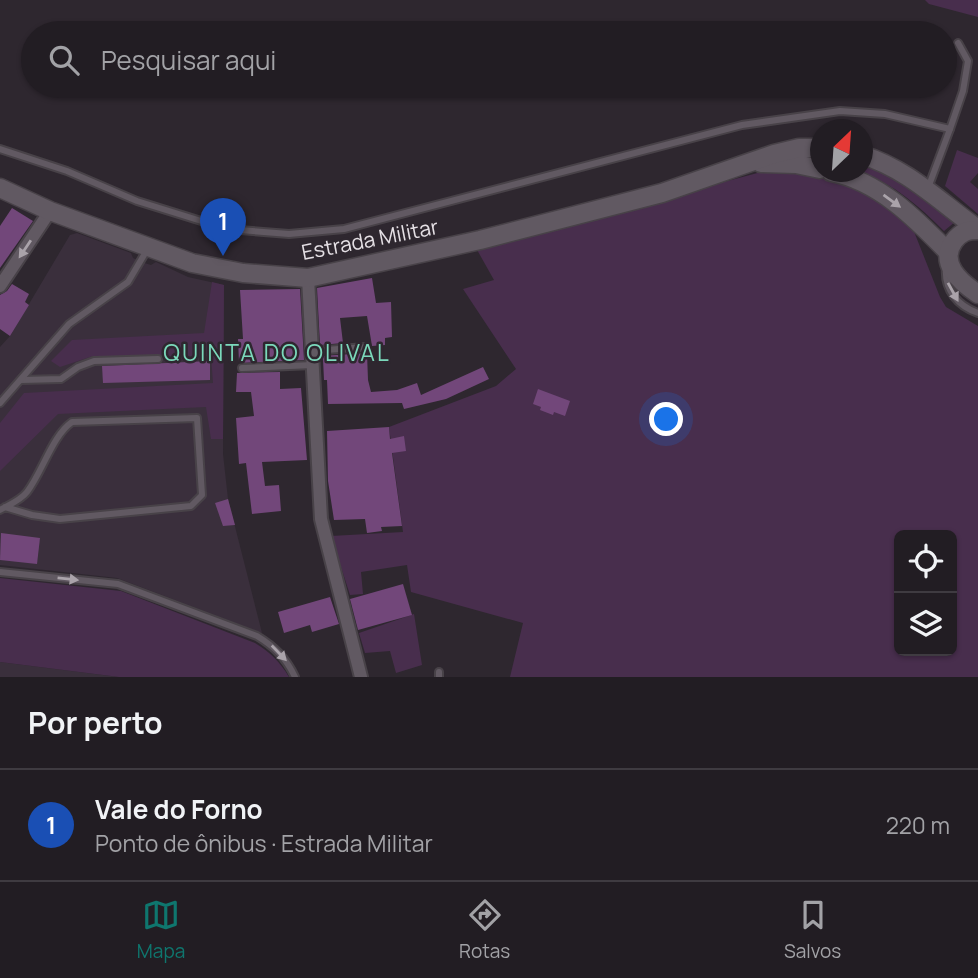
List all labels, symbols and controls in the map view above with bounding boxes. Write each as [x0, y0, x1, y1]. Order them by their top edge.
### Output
search box [21, 21, 957, 98]
icon: search [45, 41, 83, 79]
text: Pesquisar aqui [101, 42, 276, 78]
north arrow [810, 119, 873, 182]
one-way arrow [883, 194, 901, 208]
pin: 1 [200, 198, 246, 256]
street label: Estrada Militar [299, 212, 441, 266]
one-way arrow [19, 239, 32, 258]
one-way arrow [946, 282, 958, 302]
district label: QUINTA DO OLIVAL [163, 336, 391, 368]
your location [649, 402, 683, 436]
map controls [894, 530, 957, 656]
button: locate [894, 530, 957, 593]
one-way arrow [57, 573, 79, 584]
button: layers [894, 593, 957, 656]
one-way arrow [271, 645, 288, 662]
text: Por perto [28, 702, 163, 743]
text: Vale do Forno [95, 791, 263, 827]
text: 1 [46, 809, 56, 841]
text: 220 m [886, 809, 950, 841]
text: Ponto de ônibus · Estrada Militar [95, 827, 433, 859]
tab: Mapa [137, 896, 185, 964]
tab: Rotas [459, 896, 510, 964]
tab: Salvos [784, 896, 841, 964]

